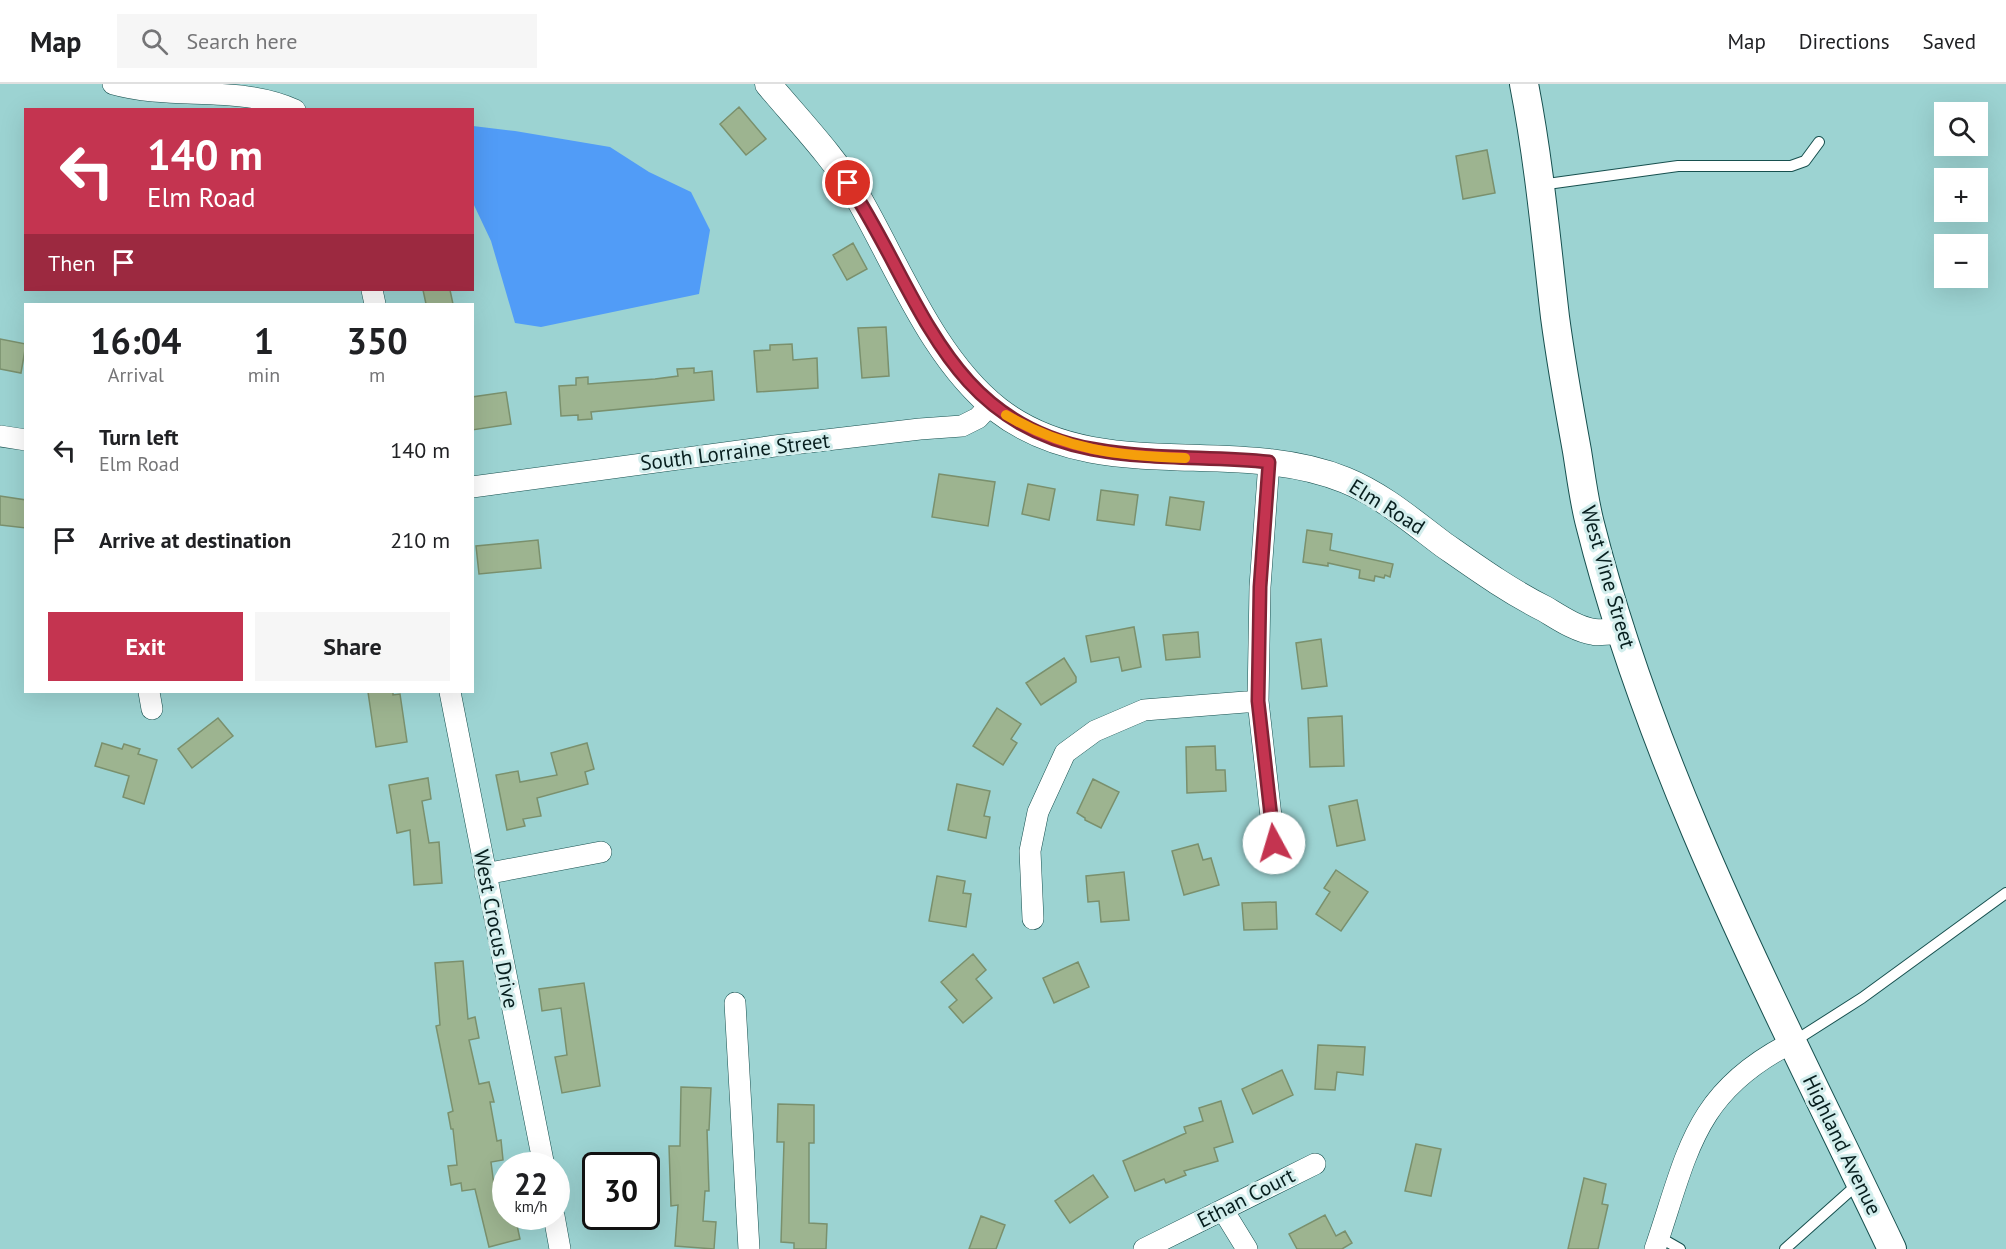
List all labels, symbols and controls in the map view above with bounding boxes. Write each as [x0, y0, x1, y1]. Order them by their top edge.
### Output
search box [117, 14, 537, 68]
text: Map [30, 23, 81, 60]
icon: search [138, 25, 171, 58]
text: Search here [186, 27, 297, 55]
text: Map [1727, 28, 1766, 55]
text: Directions [1799, 28, 1890, 55]
text: Saved [1923, 28, 1976, 55]
map controls [1934, 102, 1988, 288]
button: search [1934, 102, 1988, 156]
text: 140 m [147, 127, 263, 182]
icon: left [48, 132, 126, 210]
pin [822, 157, 873, 208]
icon: arrive [831, 166, 864, 199]
button: + [1934, 168, 1988, 222]
text: Elm Road [147, 180, 256, 214]
button: − [1934, 234, 1988, 288]
icon: arrive [107, 246, 140, 279]
text: Then [48, 249, 95, 277]
text: 16:04 [90, 317, 182, 364]
text: 1 [254, 317, 274, 364]
text: 350 [347, 317, 408, 364]
text: Arrival [108, 362, 164, 388]
text: min [248, 362, 280, 388]
text: m [369, 362, 385, 388]
text: Turn left [99, 423, 179, 451]
street label: South Lorraine Street [639, 426, 831, 477]
icon: left [48, 434, 81, 467]
text: 140 m [390, 436, 450, 464]
text: Elm Road [99, 451, 179, 477]
street label: Elm Road [1344, 473, 1430, 540]
street label: West Vine Street [1575, 502, 1642, 651]
icon: arrive [48, 524, 81, 557]
text: Arrive at destination [99, 526, 291, 554]
text: 210 m [390, 526, 450, 554]
button: Exit [48, 612, 243, 681]
button: Share [255, 612, 450, 681]
position arrow [1242, 811, 1306, 875]
street label: West Crocus Drive [468, 847, 525, 1011]
street label: Highland Avenue [1797, 1070, 1888, 1219]
speed limit sign: 30 [582, 1152, 660, 1230]
street label: Ethan Court [1192, 1161, 1299, 1234]
text: 22 [514, 1164, 548, 1203]
text: km/h [515, 1197, 547, 1216]

